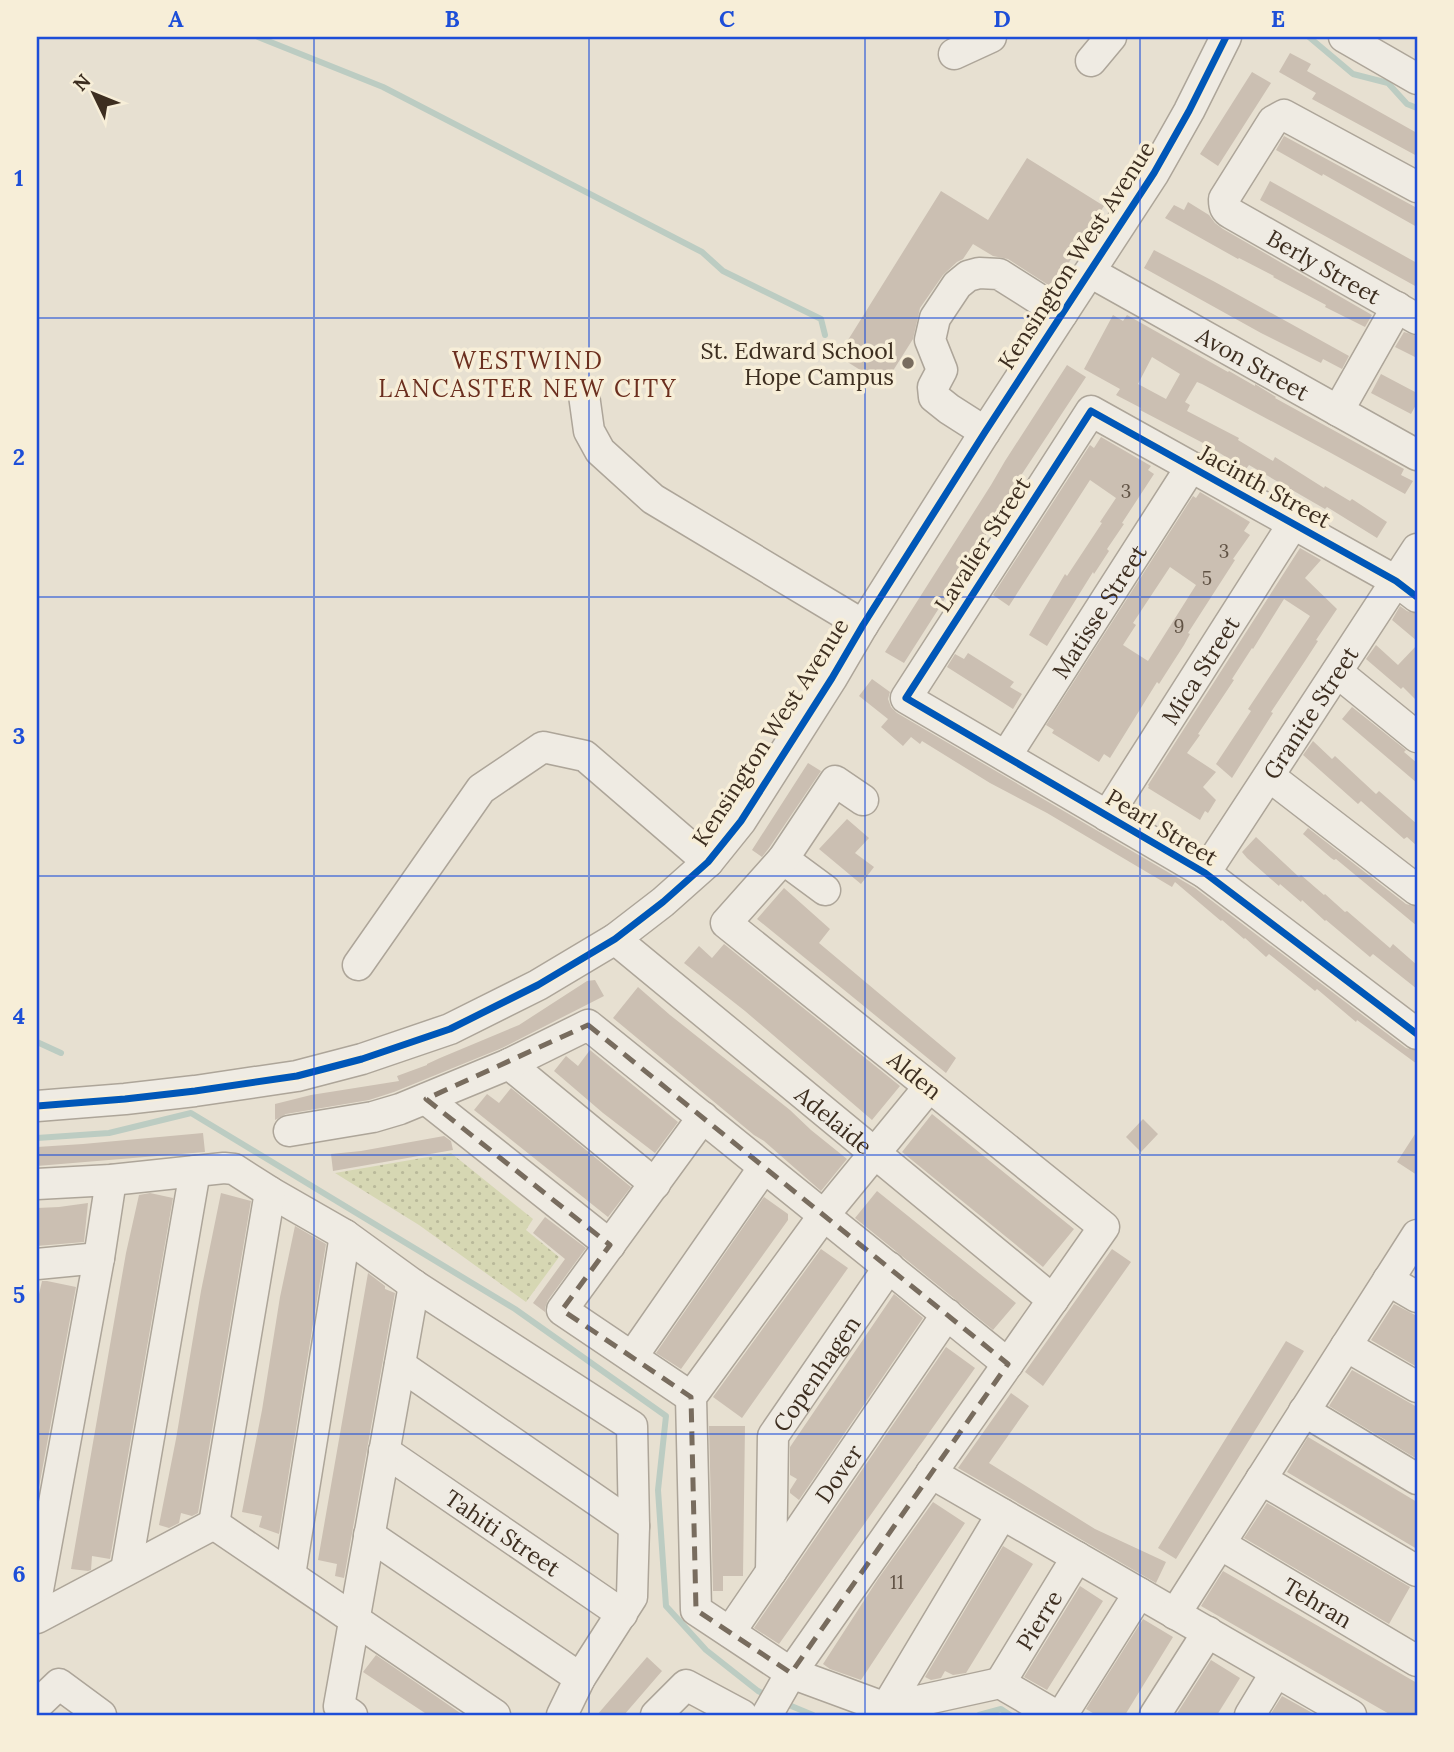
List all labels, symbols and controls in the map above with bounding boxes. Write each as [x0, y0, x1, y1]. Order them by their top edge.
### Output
text: A [168, 4, 184, 33]
text: B [444, 4, 460, 33]
text: C [719, 4, 735, 33]
text: D [993, 4, 1011, 33]
text: E [1271, 4, 1285, 33]
north arrow [60, 60, 130, 130]
text: N [68, 69, 96, 96]
street label: Kensington West Avenue [991, 136, 1161, 374]
text: 1 [14, 163, 24, 192]
street label: Berly Street [1262, 223, 1386, 310]
street label: Avon Street [1191, 320, 1315, 406]
place label: St. Edward School Hope Campus [701, 336, 894, 391]
district label: WESTWIND LANCASTER NEW CITY [378, 345, 678, 404]
marker: St. Edward School Hope Campus [900, 355, 916, 371]
street label: Jacinth Street [1193, 437, 1336, 534]
text: 2 [13, 442, 25, 471]
street label: Lavalier Street [928, 471, 1036, 617]
house number: 3 [1121, 479, 1131, 503]
street label: Matisse Street [1045, 539, 1152, 684]
house number: 3 [1219, 539, 1229, 563]
house number: 5 [1202, 566, 1212, 590]
street label: Mica Street [1155, 610, 1245, 730]
street label: Kensington West Avenue [685, 613, 855, 851]
house number: 9 [1174, 614, 1184, 638]
street label: Granite Street [1256, 640, 1364, 784]
text: 3 [13, 721, 25, 750]
street label: Pearl Street [1101, 782, 1223, 872]
text: 4 [13, 1001, 25, 1030]
street label: Alden [881, 1044, 948, 1105]
street label: Adelaide [789, 1079, 879, 1160]
text: 5 [13, 1280, 25, 1309]
street label: Copenhagen [766, 1310, 866, 1437]
street label: Dover [808, 1439, 868, 1508]
street label: Tahiti Street [440, 1483, 566, 1582]
text: 6 [12, 1559, 26, 1588]
house number: 11 [890, 1570, 904, 1594]
street label: Tehran [1278, 1570, 1358, 1634]
street label: Pierre [1009, 1585, 1068, 1655]

